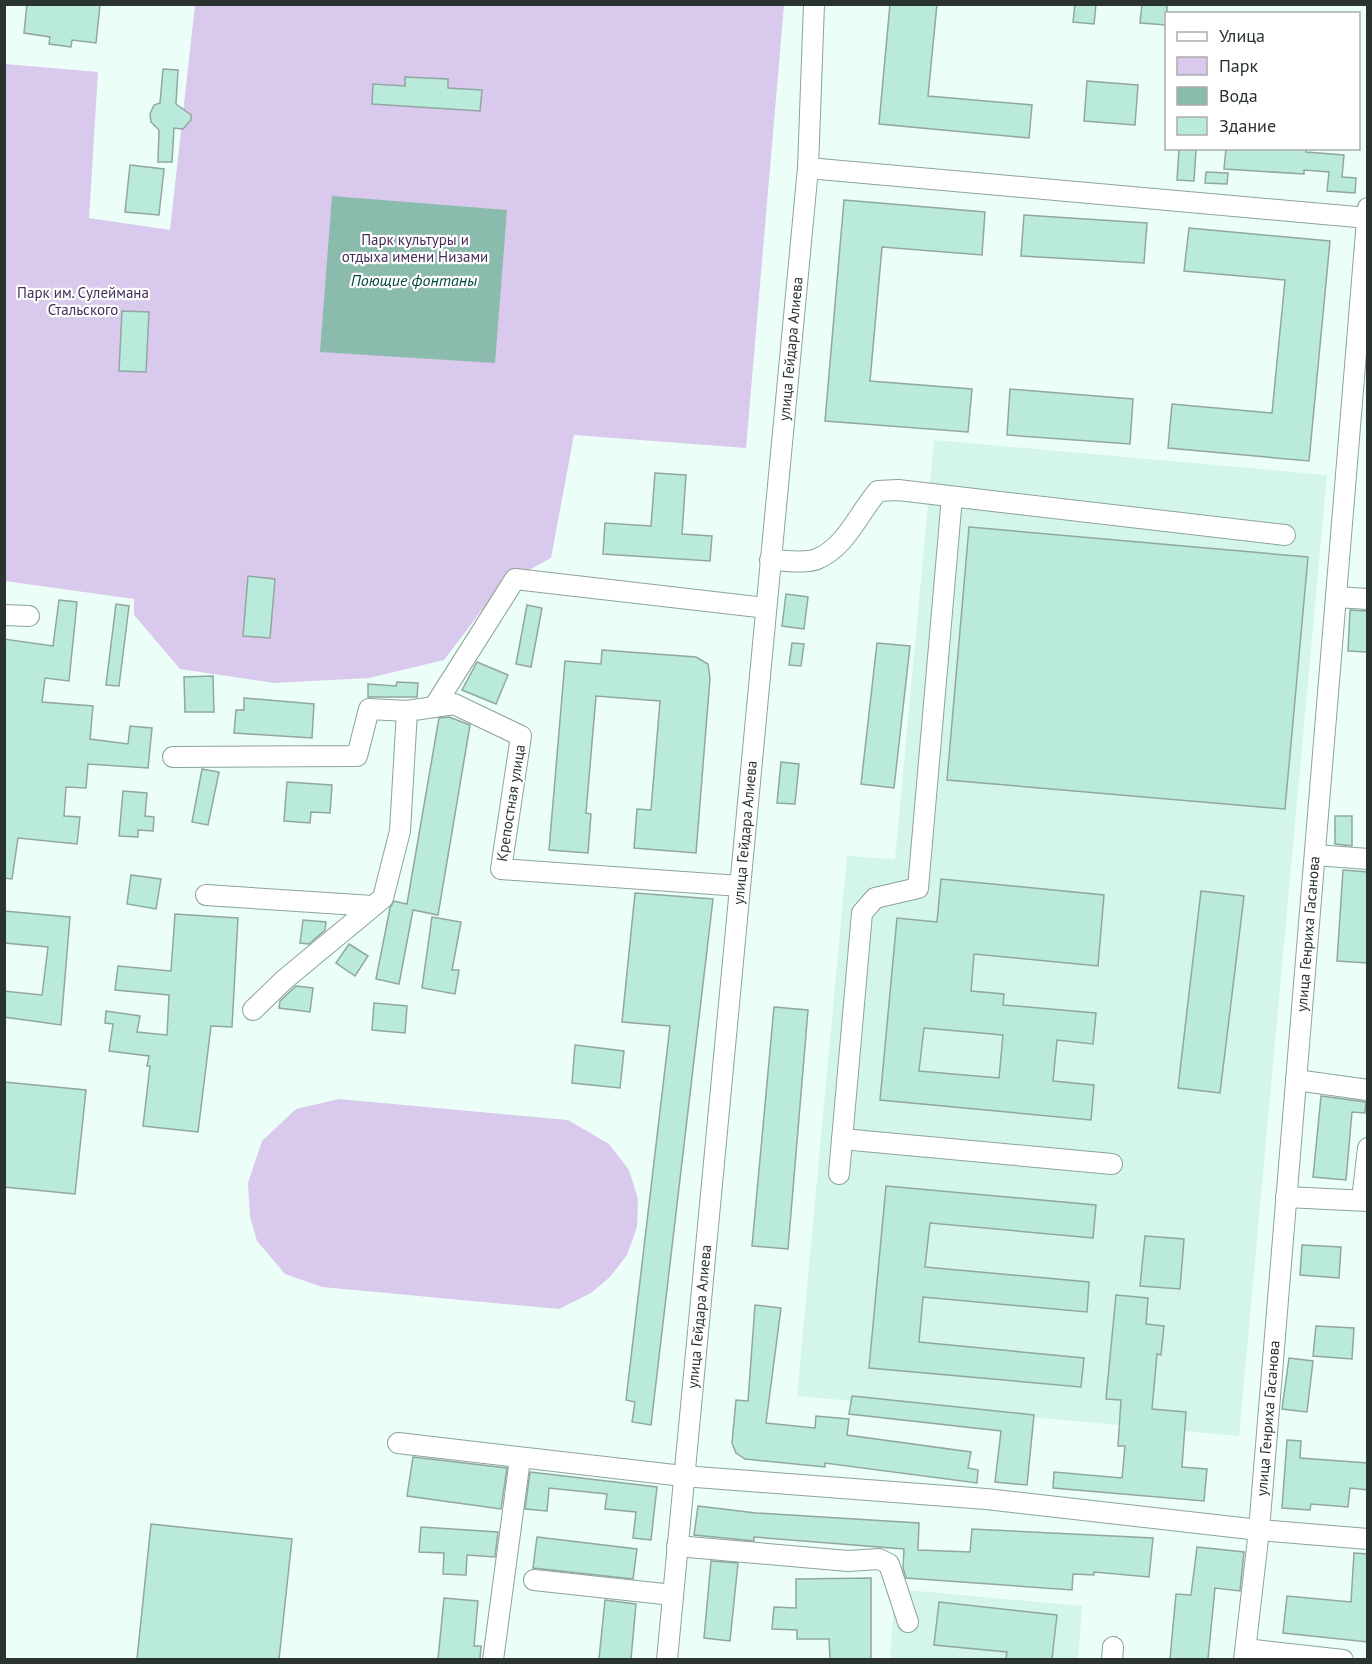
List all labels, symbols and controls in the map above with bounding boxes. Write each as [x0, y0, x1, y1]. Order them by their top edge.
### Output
legend [1165, 12, 1360, 150]
text: Улица [1219, 24, 1265, 47]
text: Парк [1219, 54, 1259, 77]
text: Вода [1219, 84, 1258, 107]
text: Здание [1219, 114, 1276, 137]
park label: Парк культуры и отдыха имени Низами [342, 230, 488, 266]
water label: Поющие фонтаны [351, 270, 477, 290]
street label: улица Гейдара Алиева [774, 276, 807, 422]
park label: Парк им. Сулеймана Стальского [17, 283, 149, 319]
street label: Крепостная улица [492, 743, 529, 863]
street label: улица Гейдара Алиева [728, 760, 761, 906]
street label: улица Генриха Гасанова [1292, 855, 1324, 1012]
street label: улица Гейдара Алиева [683, 1244, 715, 1389]
street label: улица Генриха Гасанова [1252, 1340, 1284, 1497]

